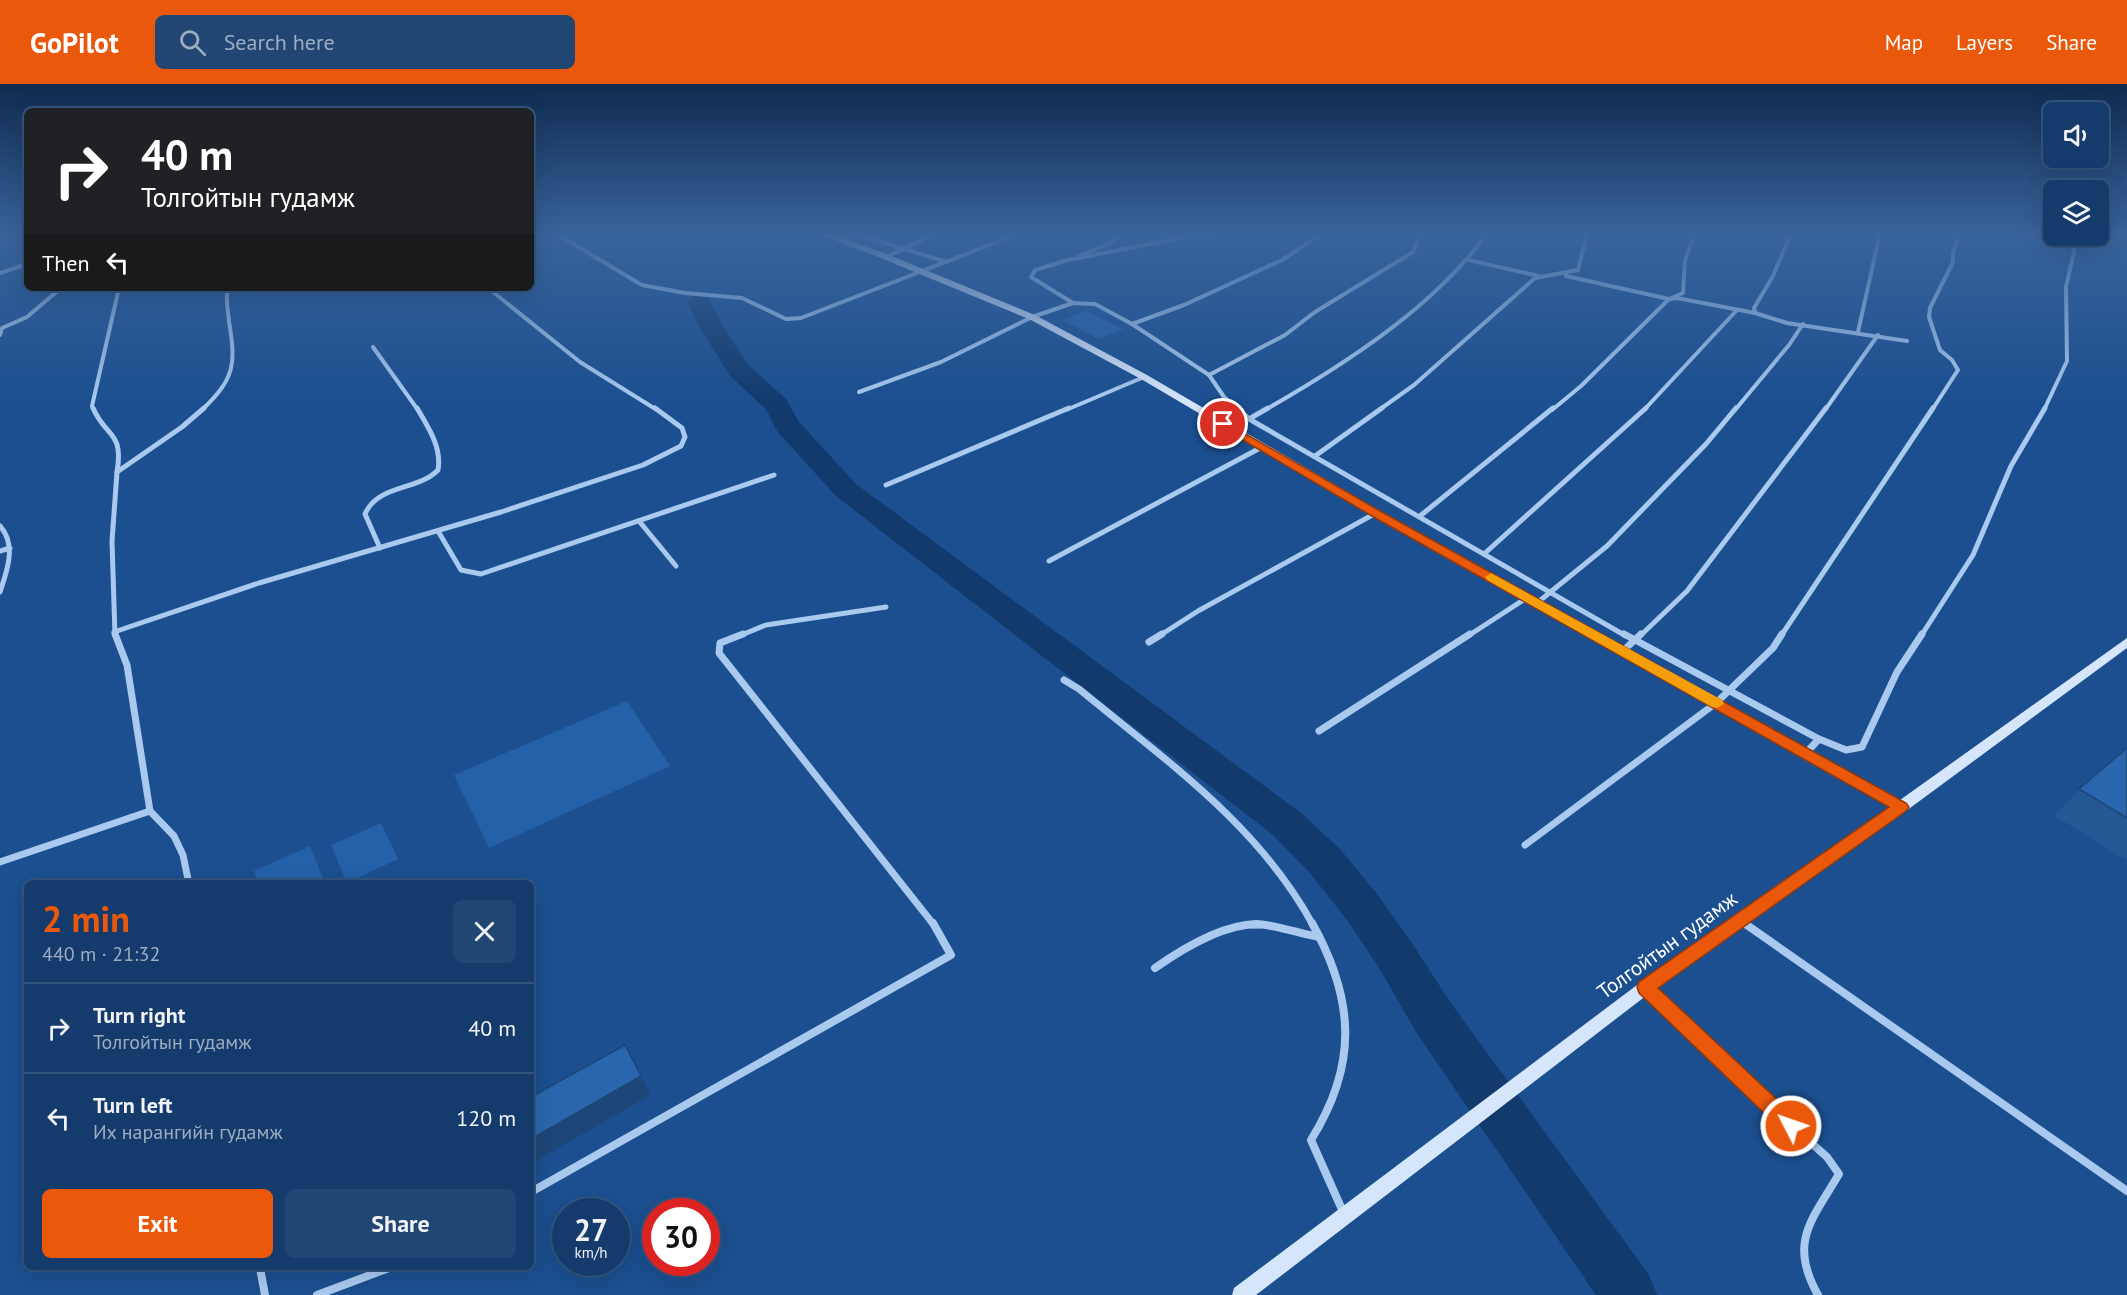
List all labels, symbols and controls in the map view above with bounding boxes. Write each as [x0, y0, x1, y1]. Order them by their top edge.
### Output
search box [155, 15, 575, 69]
text: GoPilot [30, 24, 119, 61]
icon: search [176, 26, 209, 59]
text: Search here [224, 28, 335, 56]
text: Map [1885, 29, 1923, 56]
text: Layers [1956, 29, 2013, 56]
text: Share [2046, 29, 2097, 56]
map controls [2043, 102, 2109, 246]
button: sound [2043, 102, 2109, 168]
text: 40 m [141, 127, 233, 182]
icon: right [42, 132, 120, 210]
text: Толгойтын гудамж [141, 180, 355, 214]
button: layers [2043, 180, 2109, 246]
icon: left [101, 246, 134, 279]
text: Then [42, 249, 89, 277]
pin [1197, 398, 1248, 449]
icon: arrive [1206, 407, 1239, 440]
street label: Толгойтын гудамж [1592, 885, 1742, 1005]
text: 2 min [42, 895, 130, 942]
button: close [453, 900, 516, 963]
text: 440 m · 21:32 [42, 941, 160, 967]
text: Turn right [93, 1001, 185, 1029]
icon: right [42, 1012, 75, 1045]
text: 40 m [468, 1014, 516, 1042]
text: Толгойтын гудамж [93, 1029, 251, 1055]
text: Turn left [93, 1091, 173, 1119]
position arrow [1759, 1094, 1823, 1158]
icon: left [42, 1102, 75, 1135]
text: 120 m [456, 1104, 516, 1132]
text: Их нарангийн гудамж [93, 1119, 283, 1145]
button: Exit [42, 1189, 273, 1258]
button: Share [285, 1189, 516, 1258]
speed limit sign: 30 [642, 1198, 720, 1276]
text: 27 [574, 1210, 608, 1249]
text: km/h [575, 1243, 607, 1262]

